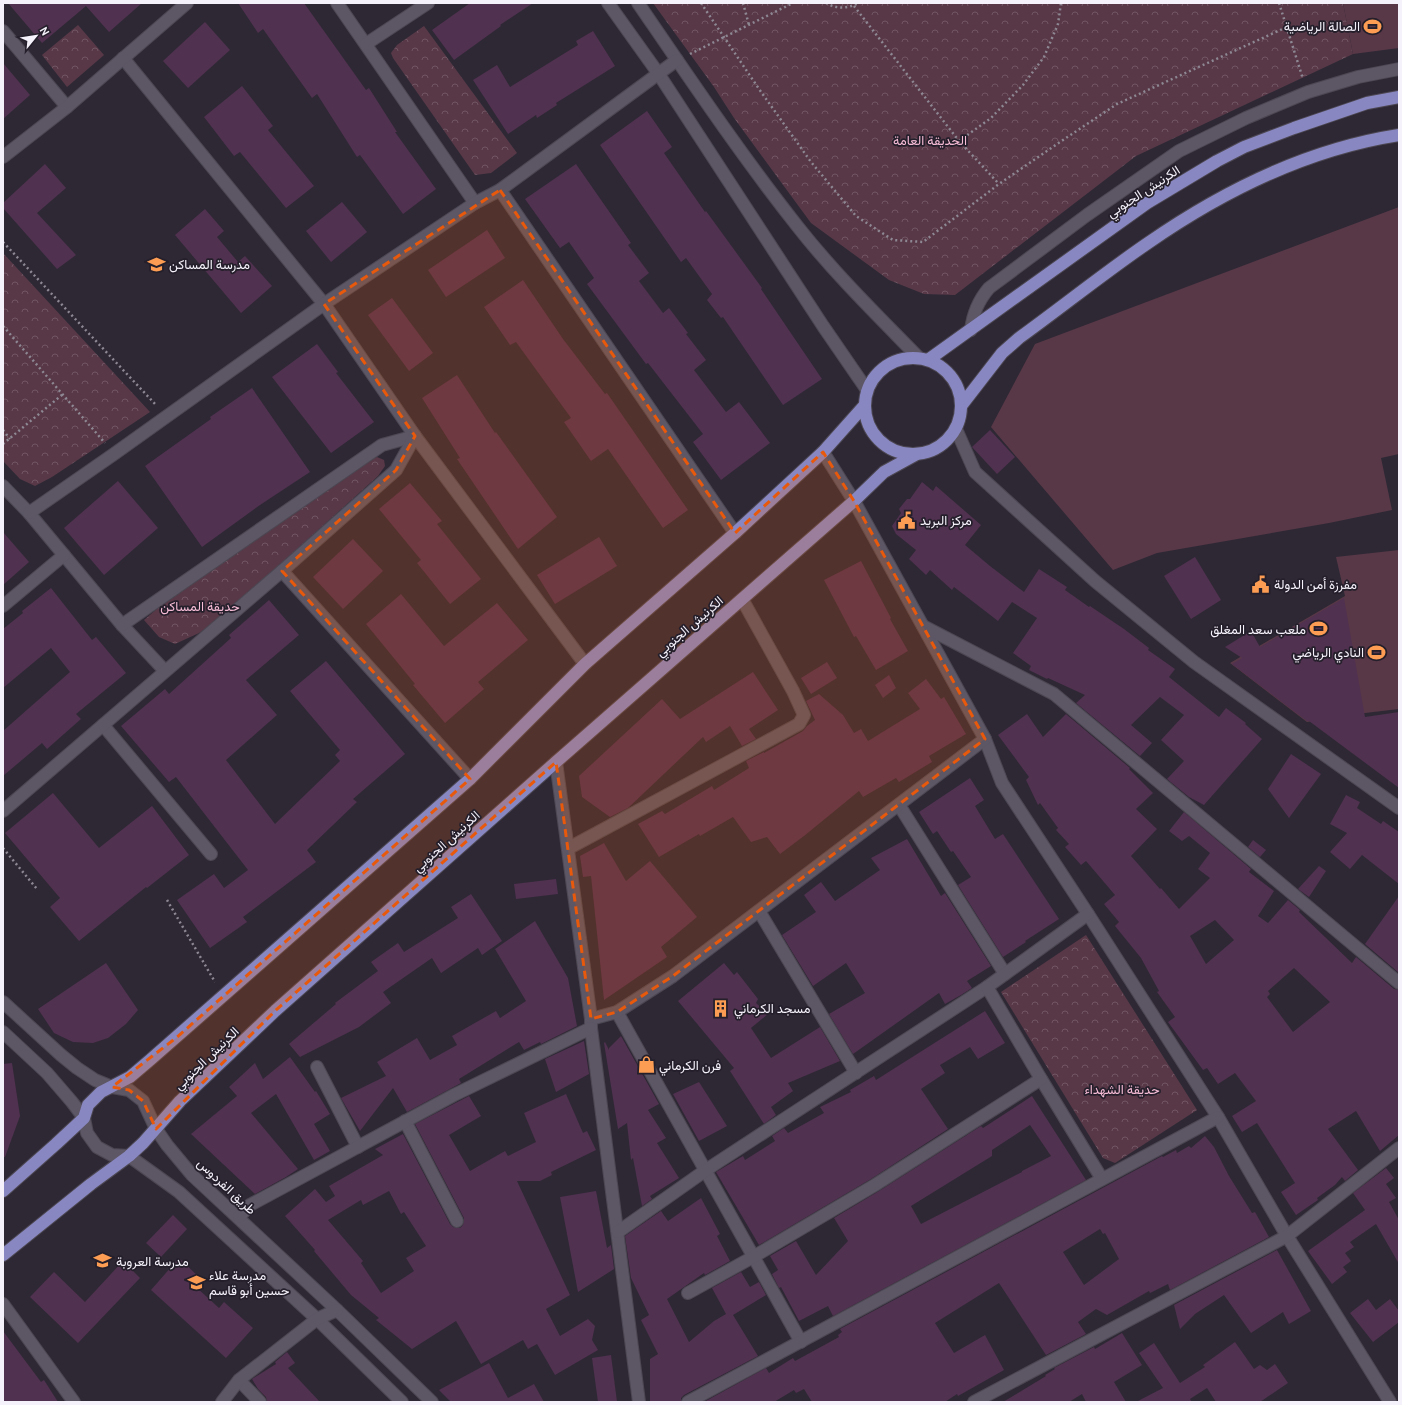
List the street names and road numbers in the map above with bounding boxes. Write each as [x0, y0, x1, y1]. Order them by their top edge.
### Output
street label: الكرنيش الجنوبي [1103, 161, 1184, 223]
street label: الكرنيش الجنوبي [652, 592, 728, 662]
street label: الكرنيش الجنوبي [409, 807, 485, 877]
street label: الكرنيش الجنوبي [170, 1023, 244, 1095]
street label: طريق الفردوس [193, 1155, 260, 1218]

